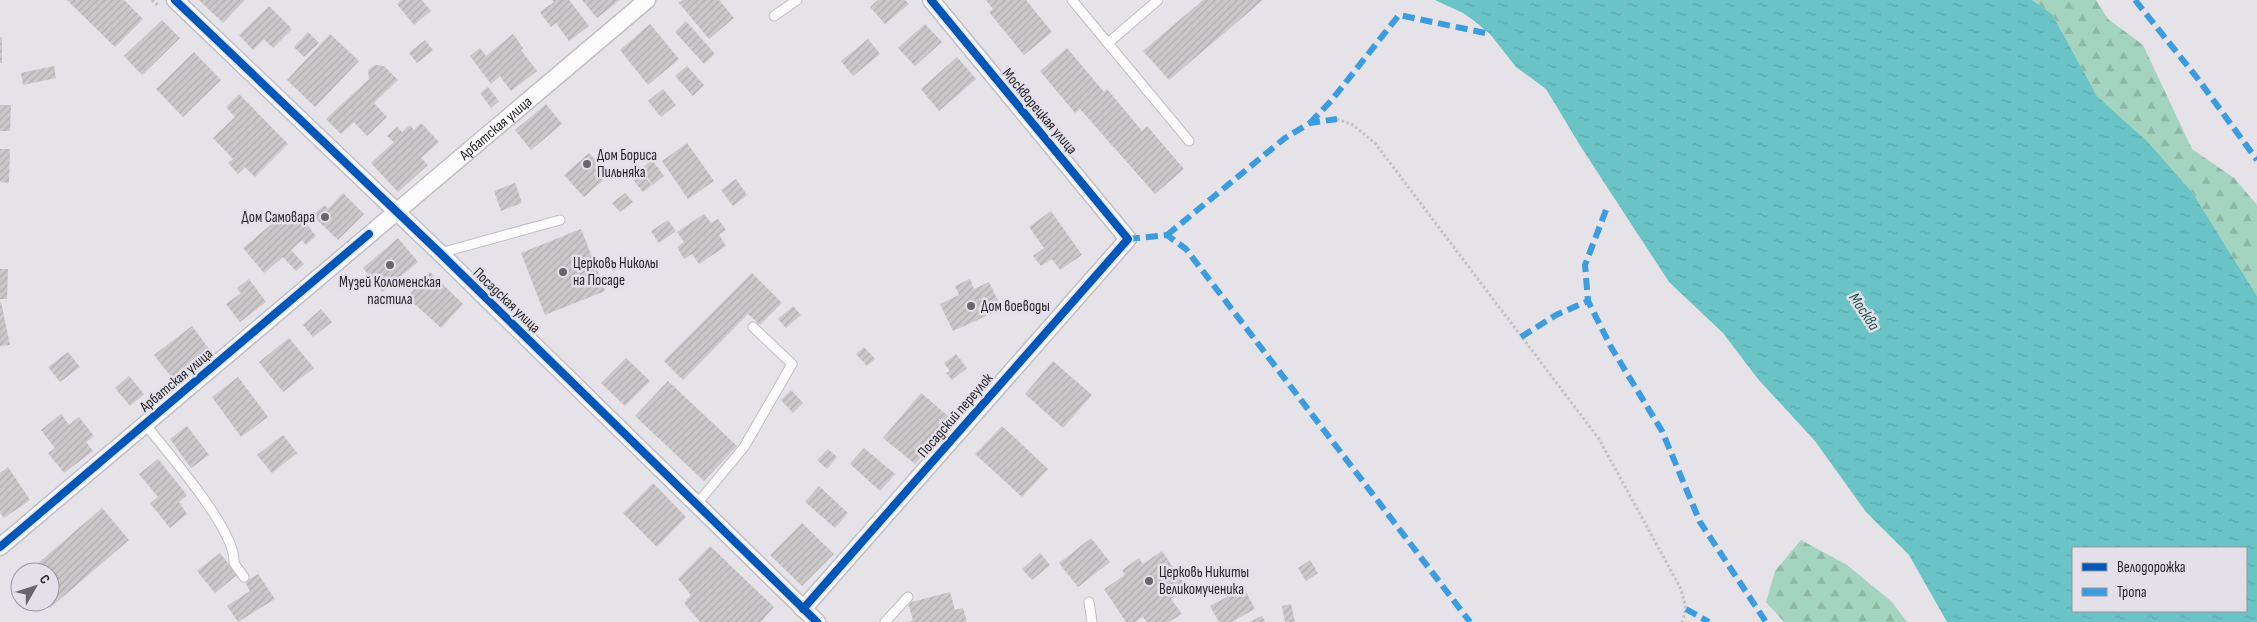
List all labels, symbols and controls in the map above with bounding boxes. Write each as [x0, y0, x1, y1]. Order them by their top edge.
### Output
street label: Москворецкая улица [998, 64, 1081, 158]
street label: Арбатская улица [455, 92, 536, 165]
place label: Дом Бориса Пильняка [597, 146, 657, 182]
marker: Дом Бориса Пильняка [581, 158, 593, 170]
place label: Дом Самовара [242, 208, 315, 227]
marker: Дом Самовара [319, 211, 331, 223]
place label: Церковь Николы на Посаде [573, 254, 658, 290]
marker: Музей Коломенская пастила [384, 259, 396, 271]
street label: Посадская улица [469, 263, 545, 337]
marker: Церковь Николы на Посаде [557, 266, 569, 278]
place label: Музей Коломенская пастила [339, 273, 441, 309]
water label: Москва [1844, 290, 1883, 335]
place label: Дом воеводы [981, 297, 1050, 316]
marker: Дом воеводы [965, 300, 977, 312]
street label: Арбатская улица [135, 344, 217, 417]
street label: Посадский переулок [914, 369, 997, 461]
legend [2072, 547, 2247, 612]
text: Велодорожка [2117, 558, 2186, 577]
north arrow [10, 562, 60, 612]
place label: Церковь Никиты Великомученика [1159, 563, 1249, 599]
text: С [36, 571, 54, 587]
marker: Церковь Никиты Великомученика [1143, 575, 1155, 587]
text: Тропа [2117, 583, 2147, 602]

